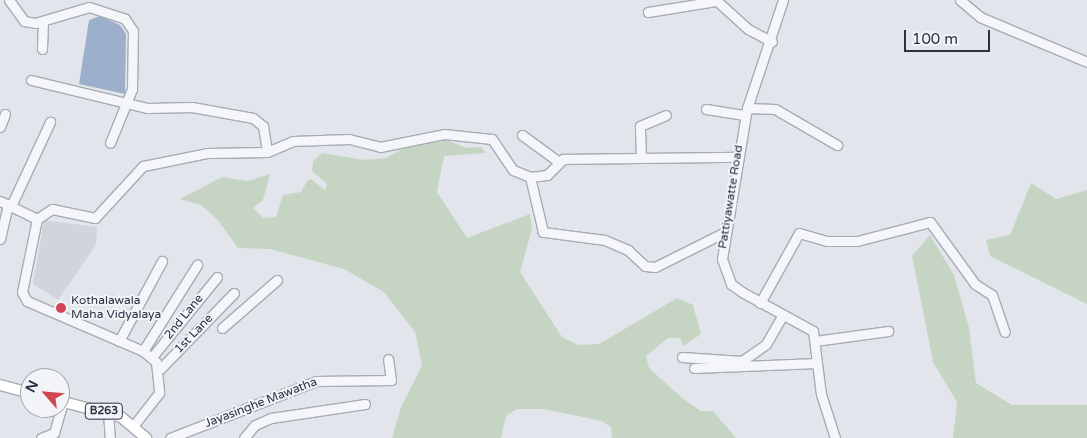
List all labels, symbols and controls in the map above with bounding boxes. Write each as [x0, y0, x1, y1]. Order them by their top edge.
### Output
scale bar [907, 20, 993, 52]
text: 100 m [912, 30, 958, 48]
street label: Pattiyawatte Road [716, 144, 746, 250]
street label: 2nd Lane [162, 292, 206, 342]
place label: Kothalawala Maha Vidyalaya [71, 294, 161, 322]
marker: Kothalawala Maha Vidyalaya [55, 302, 67, 314]
street label: 1st Lane [172, 311, 216, 357]
north arrow [20, 368, 70, 418]
street label: Jayasinghe Mawatha [203, 375, 319, 431]
text: N [22, 378, 42, 395]
road number: B263 [84, 402, 124, 420]

